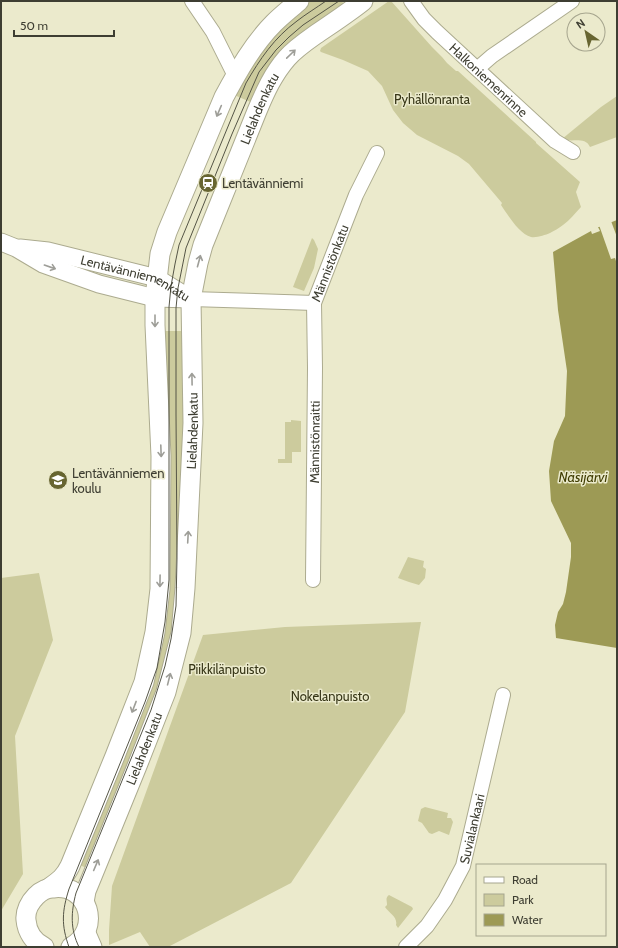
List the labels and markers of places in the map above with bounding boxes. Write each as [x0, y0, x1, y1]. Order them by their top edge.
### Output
station icon: Lentävänniemi [197, 172, 219, 194]
place label: Lentävänniemi [222, 175, 303, 191]
place label: Lentävänniemen koulu [72, 465, 164, 496]
school or university icon: Lentävänniemen koulu [47, 469, 69, 491]

